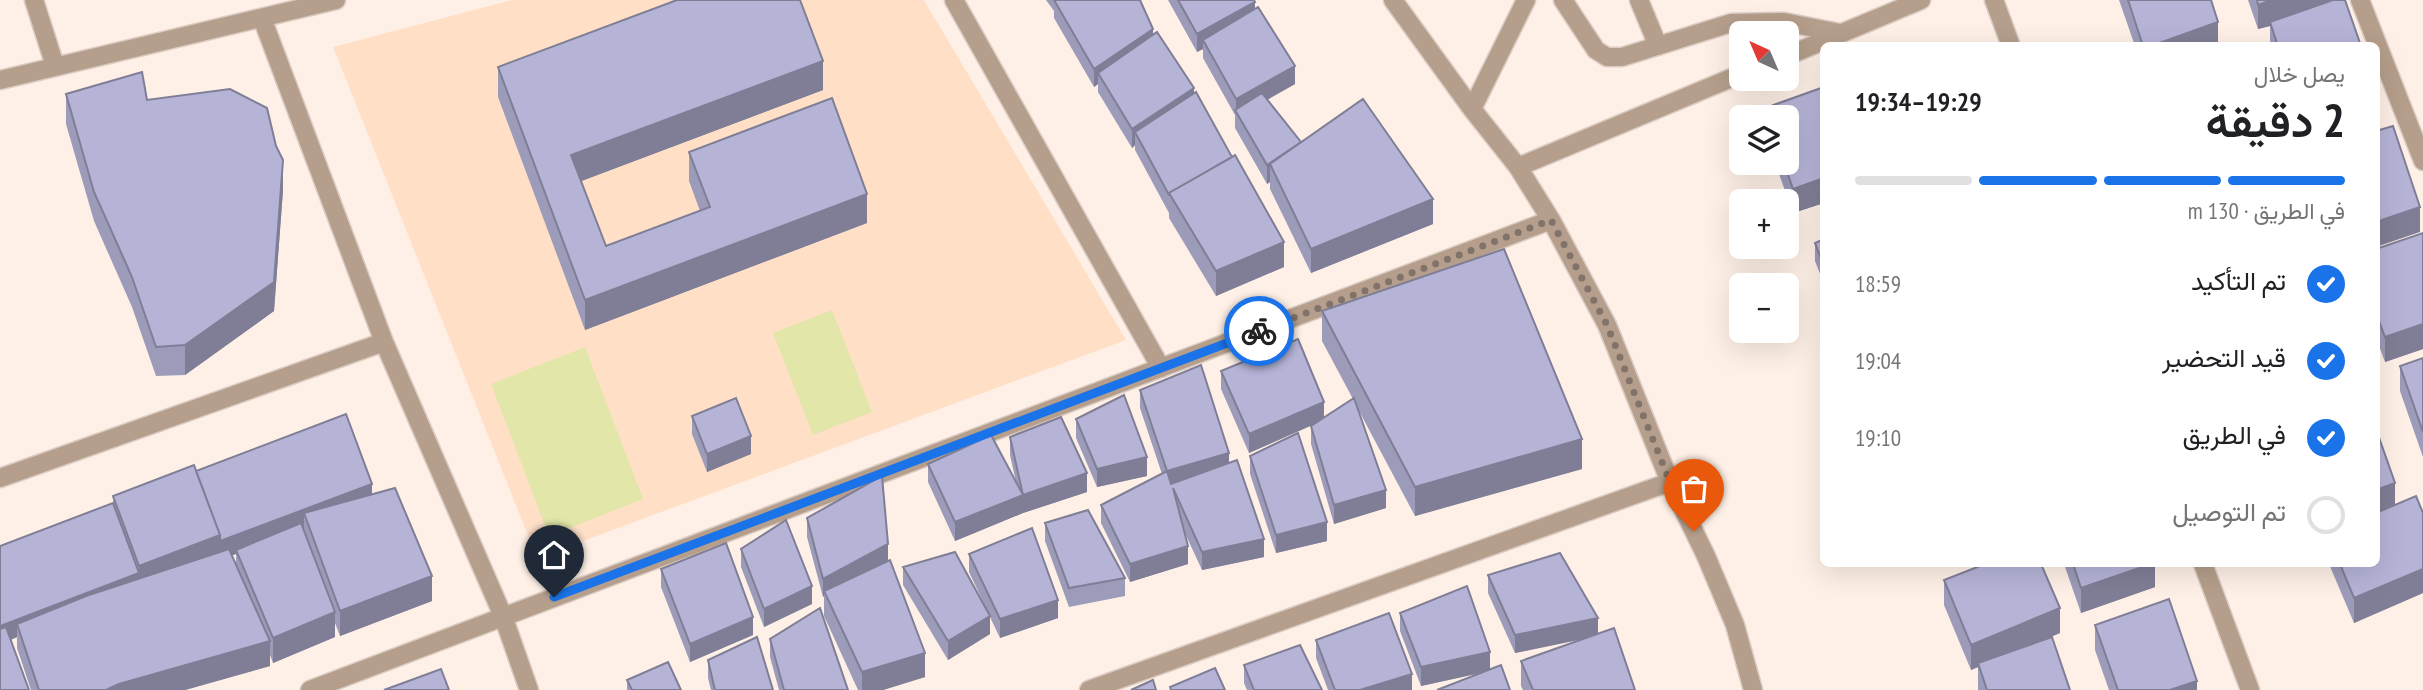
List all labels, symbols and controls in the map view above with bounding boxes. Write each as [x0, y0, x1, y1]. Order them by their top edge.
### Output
north arrow [1729, 21, 1799, 91]
map controls [1729, 21, 1799, 343]
text: يصل خلال [2254, 59, 2345, 88]
text: 19:29–19:34 [1855, 85, 1982, 118]
text: 2 دقيقة [2206, 90, 2345, 150]
button: layers [1729, 105, 1799, 175]
button: + [1729, 189, 1799, 259]
text: في الطريق · 130 m [2188, 196, 2345, 225]
text: تم التأكيد [2191, 264, 2286, 297]
icon: check [2307, 265, 2345, 303]
text: 18:59 [1855, 269, 1901, 298]
button: − [1729, 273, 1799, 343]
courier [1224, 296, 1294, 366]
icon: bike [1240, 312, 1278, 350]
text: قيد التحضير [2162, 341, 2286, 374]
icon: check [2307, 342, 2345, 380]
text: 19:04 [1855, 346, 1901, 375]
text: في الطريق [2182, 418, 2286, 451]
icon: check [2307, 419, 2345, 457]
text: 19:10 [1855, 423, 1901, 452]
pin [1664, 459, 1724, 531]
icon: bag [1675, 470, 1713, 508]
text: تم التوصيل [2172, 495, 2286, 528]
pin [524, 525, 584, 597]
icon: home [535, 536, 573, 574]

